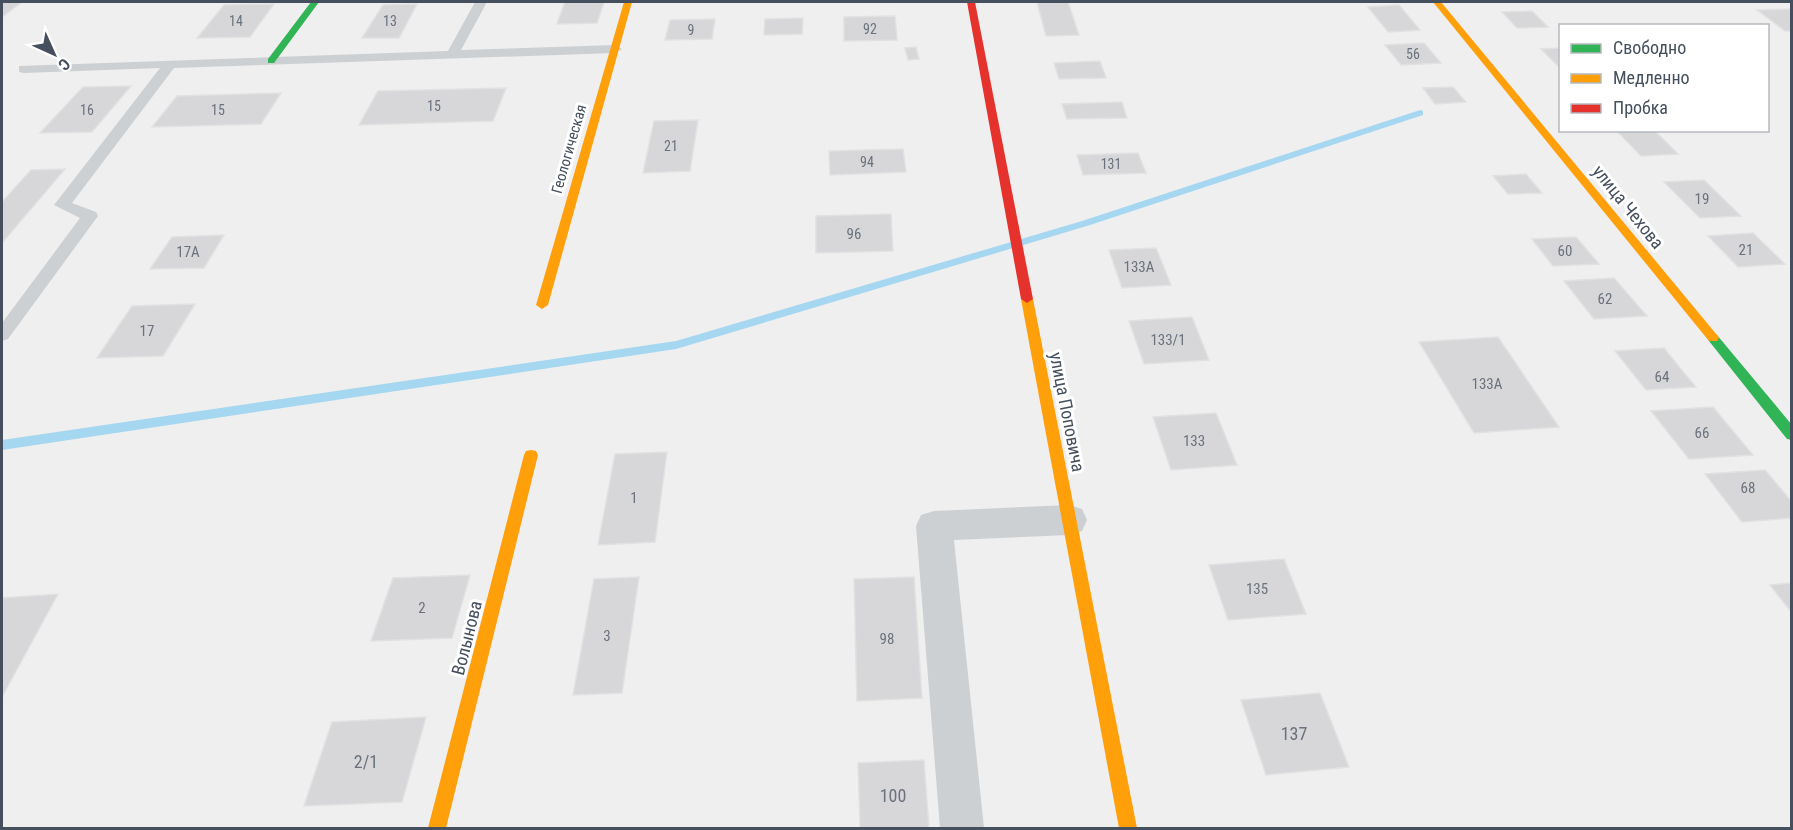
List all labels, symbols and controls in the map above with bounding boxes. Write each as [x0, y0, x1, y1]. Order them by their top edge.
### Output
house number: 14 [229, 13, 243, 29]
house number: 13 [383, 13, 397, 29]
house number: 92 [863, 21, 877, 37]
house number: 9 [688, 22, 694, 38]
north arrow [24, 24, 84, 84]
legend [1559, 24, 1769, 132]
text: Свободно [1613, 37, 1686, 58]
house number: 56 [1406, 46, 1420, 62]
text: С [54, 54, 74, 74]
text: Медленно [1613, 67, 1690, 88]
text: Пробка [1613, 97, 1668, 118]
house number: 15 [427, 98, 441, 114]
house number: 16 [80, 102, 94, 118]
house number: 15 [211, 102, 225, 118]
street label: Геологическая [548, 103, 590, 195]
house number: 21 [664, 138, 678, 154]
house number: 94 [860, 154, 874, 170]
house number: 131 [1101, 156, 1121, 172]
street label: улица Чехова [1588, 161, 1668, 253]
house number: 19 [1695, 190, 1709, 208]
house number: 96 [847, 225, 861, 243]
house number: 21 [1739, 241, 1753, 259]
house number: 60 [1558, 242, 1572, 260]
house number: 17А [176, 243, 200, 261]
house number: 133А [1124, 258, 1155, 276]
house number: 62 [1598, 290, 1612, 308]
house number: 17 [140, 322, 154, 340]
house number: 133/1 [1150, 331, 1186, 349]
street label: улица Поповича [1046, 350, 1089, 474]
house number: 64 [1655, 368, 1669, 386]
house number: 133А [1472, 375, 1503, 393]
house number: 66 [1695, 424, 1709, 442]
house number: 133 [1183, 432, 1205, 450]
house number: 68 [1741, 479, 1755, 497]
house number: 1 [630, 489, 638, 507]
house number: 135 [1246, 580, 1268, 598]
street label: Волынова [447, 598, 486, 677]
house number: 2 [418, 599, 426, 617]
house number: 3 [603, 627, 611, 645]
house number: 98 [880, 630, 894, 648]
house number: 137 [1281, 723, 1307, 744]
house number: 2/1 [354, 751, 378, 772]
house number: 100 [880, 785, 906, 806]

